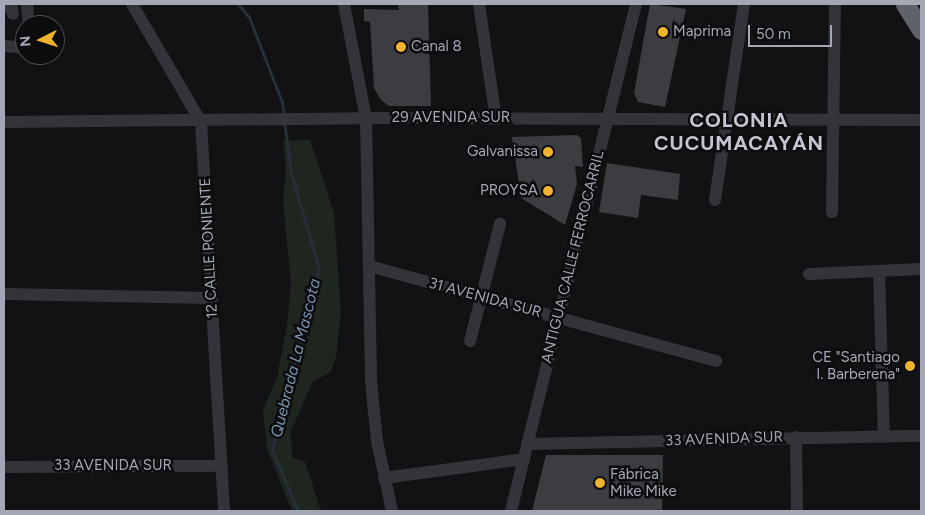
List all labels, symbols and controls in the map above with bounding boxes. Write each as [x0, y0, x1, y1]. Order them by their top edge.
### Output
north arrow [15, 15, 65, 65]
scale bar [750, 15, 834, 47]
place label: Maprima [673, 23, 731, 41]
text: 50 m [756, 25, 791, 43]
marker: Maprima [657, 26, 669, 38]
text: N [17, 35, 34, 47]
place label: Canal 8 [411, 38, 462, 56]
marker: Canal 8 [395, 41, 407, 53]
street label: 29 AVENIDA SUR [392, 109, 510, 127]
district label: COLONIA CUCUMACAYÁN [653, 109, 825, 156]
place label: Galvanissa [467, 143, 538, 161]
marker: Galvanissa [542, 146, 554, 158]
street label: ANTIGUA CALLE FERROCARRIL [538, 149, 608, 365]
street label: 12 CALLE PONIENTE [196, 177, 222, 319]
place label: PROYSA [480, 182, 538, 200]
marker: PROYSA [542, 185, 554, 197]
street label: 31 AVENIDA SUR [427, 274, 543, 322]
water label: Quebrada La Mascota [267, 277, 325, 439]
place label: CE "Santiago I. Barberena" [812, 348, 900, 383]
marker: CE "Santiago I. Barberena" [904, 360, 916, 372]
street label: 33 AVENIDA SUR [665, 428, 783, 450]
street label: 33 AVENIDA SUR [54, 457, 172, 475]
place label: Fábrica Mike Mike [610, 465, 677, 500]
marker: Fábrica Mike Mike [594, 477, 606, 489]

